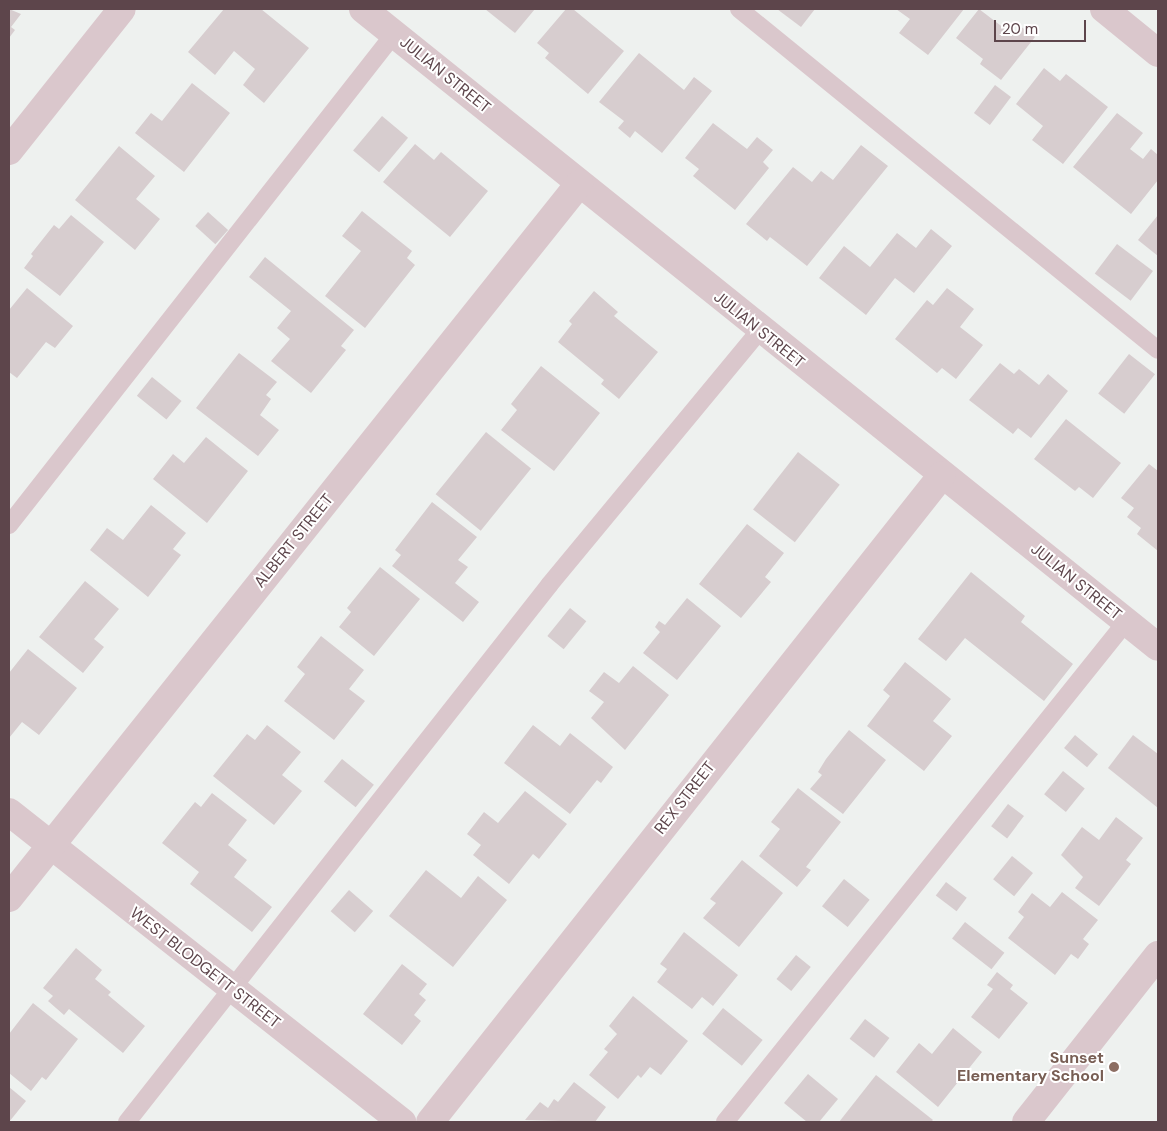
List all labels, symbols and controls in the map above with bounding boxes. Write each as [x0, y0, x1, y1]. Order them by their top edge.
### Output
scale bar [997, 10, 1090, 42]
text: 20 m [1002, 19, 1038, 39]
street label: JULIAN STREET [396, 33, 494, 117]
street label: JULIAN STREET [710, 288, 808, 372]
street label: ALBERT STREET [250, 490, 338, 592]
street label: JULIAN STREET [1027, 540, 1125, 624]
street label: REX STREET [651, 758, 719, 838]
street label: WEST BLODGETT STREET [126, 903, 284, 1033]
place label: Sunset Elementary School [957, 1048, 1104, 1086]
marker: Sunset Elementary School [1108, 1061, 1120, 1073]

